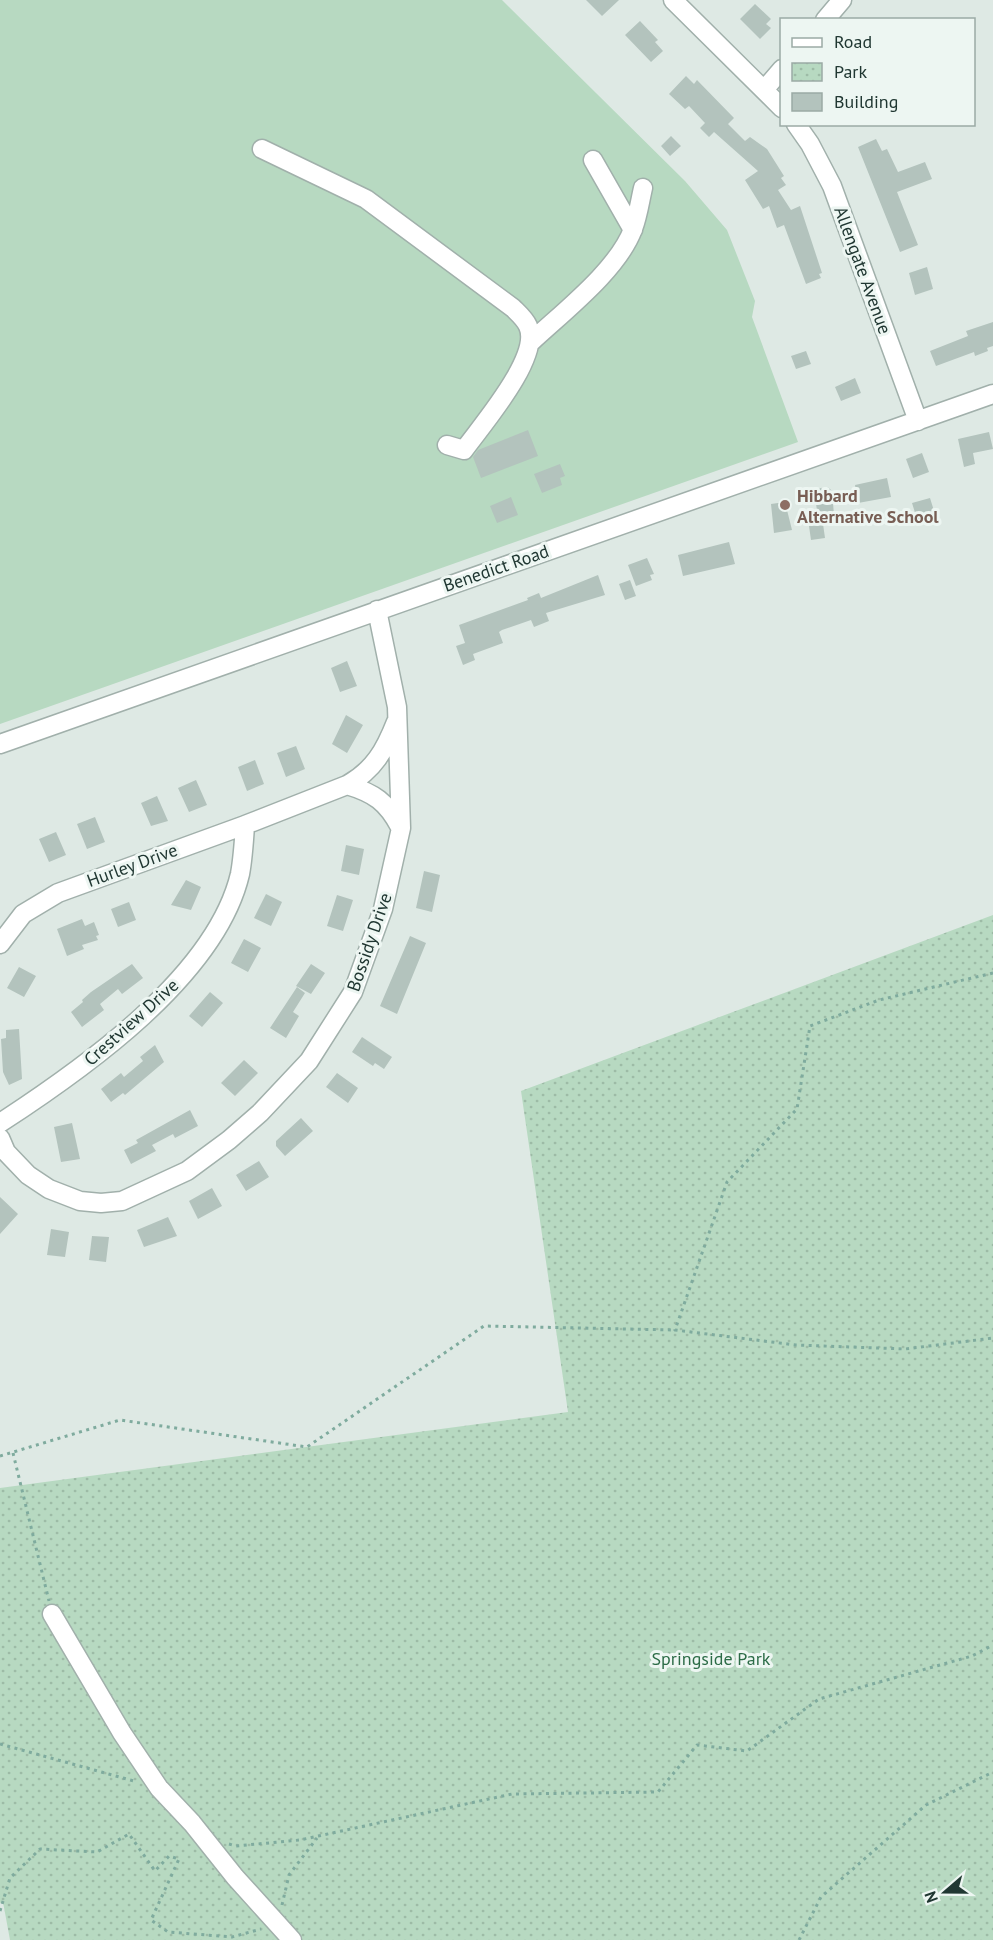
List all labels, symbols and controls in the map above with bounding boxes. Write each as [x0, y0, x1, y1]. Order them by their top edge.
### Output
legend [780, 18, 975, 126]
text: Road [834, 30, 872, 53]
text: Park [834, 60, 867, 83]
text: Building [834, 90, 898, 113]
street label: Allengate Avenue [829, 203, 897, 337]
place label: Hibbard Alternative School [797, 484, 939, 528]
marker: Hibbard Alternative School [778, 498, 792, 512]
street label: Benedict Road [440, 539, 552, 597]
street label: Hurley Drive [84, 838, 180, 892]
street label: Bossidy Drive [341, 890, 397, 994]
street label: Crestview Drive [79, 974, 183, 1070]
park label: Springside Park [652, 1647, 771, 1670]
north arrow [915, 1862, 975, 1922]
text: N [920, 1889, 942, 1905]

